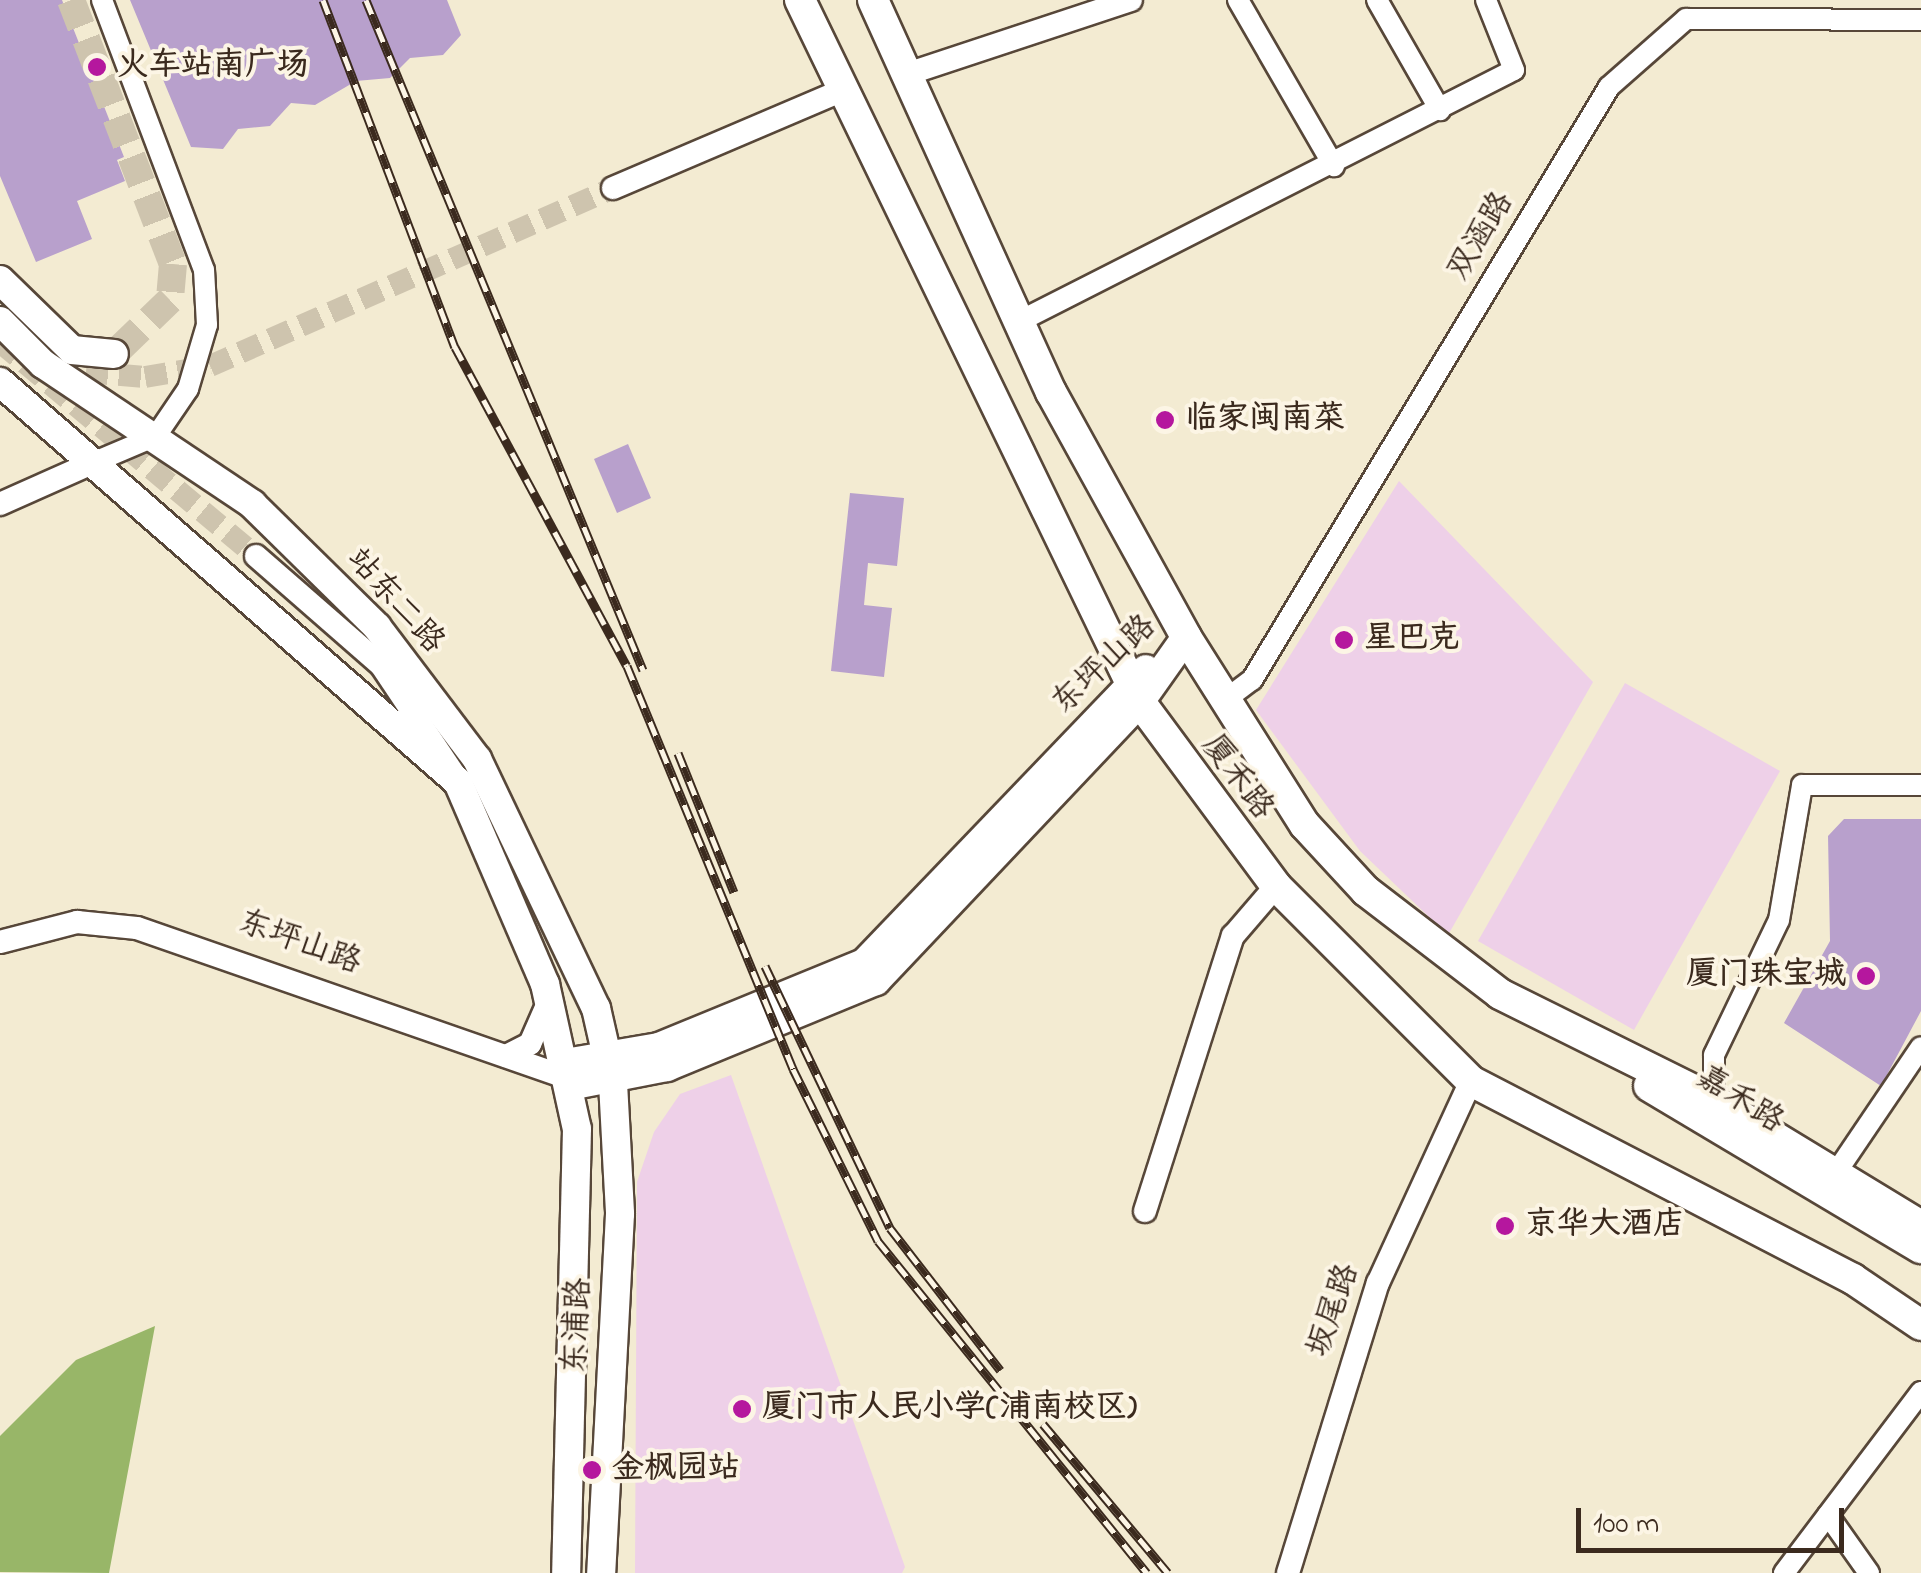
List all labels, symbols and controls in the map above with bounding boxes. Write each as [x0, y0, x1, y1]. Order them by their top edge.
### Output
place label: 火车站南广场 [117, 48, 309, 86]
marker: 火车站南广场 [86, 56, 108, 78]
street label: 双涵路 [1441, 186, 1523, 288]
place label: 临家闽南菜 [1185, 401, 1345, 439]
marker: 临家闽南菜 [1154, 409, 1176, 431]
street label: 站东二路 [337, 542, 451, 662]
street label: 东坪山路 [1045, 608, 1165, 724]
place label: 星巴克 [1364, 621, 1460, 659]
marker: 星巴克 [1333, 629, 1355, 651]
street label: 厦禾路 [1192, 728, 1280, 828]
street label: 东坪山路 [232, 904, 366, 984]
place label: 厦门珠宝城 [1686, 957, 1846, 995]
marker: 厦门珠宝城 [1855, 965, 1877, 987]
street label: 嘉禾路 [1688, 1059, 1790, 1143]
place label: 京华大酒店 [1525, 1207, 1685, 1245]
marker: 京华大酒店 [1494, 1215, 1516, 1237]
street label: 坂尾路 [1301, 1259, 1369, 1363]
street label: 东浦路 [557, 1277, 601, 1375]
place label: 厦门市人民小学(浦南校区) [762, 1390, 1137, 1428]
marker: 厦门市人民小学(浦南校区) [731, 1398, 753, 1420]
place label: 金枫园站 [612, 1451, 740, 1489]
marker: 金枫园站 [581, 1459, 603, 1481]
scale bar [1581, 1488, 1848, 1550]
text: 100 m [1593, 1503, 1659, 1547]

